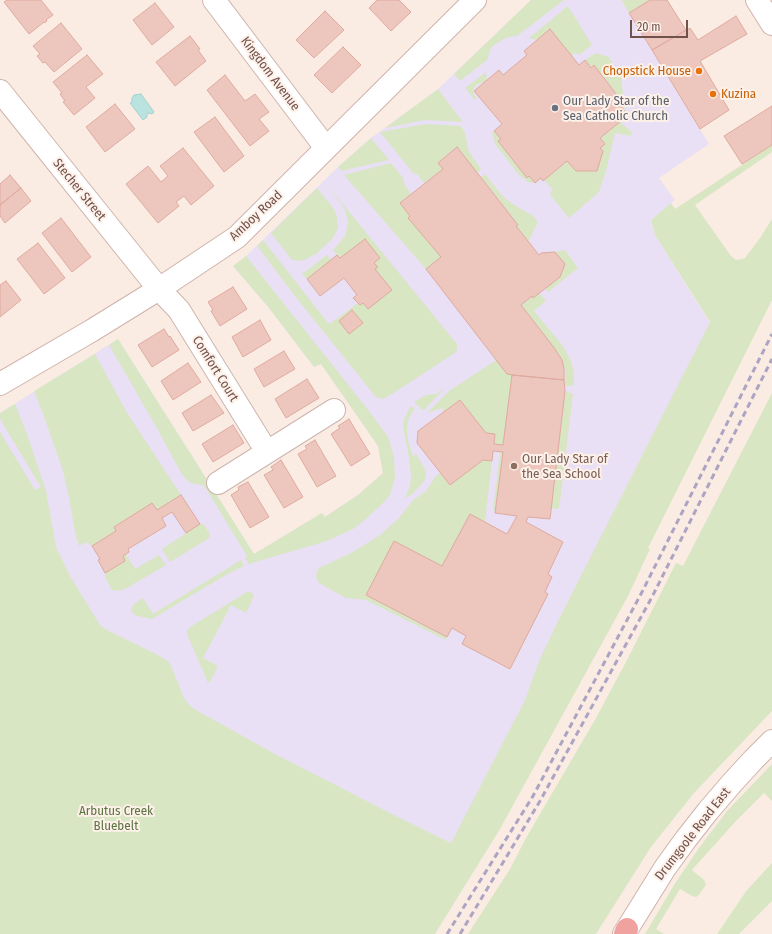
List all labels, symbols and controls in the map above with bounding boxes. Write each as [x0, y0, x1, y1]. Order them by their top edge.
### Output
scale bar [632, 12, 690, 38]
text: 20 m [637, 20, 661, 34]
street label: Kingdom Avenue [237, 34, 303, 114]
place label: Chopstick House [603, 63, 691, 79]
marker: Chopstick House [694, 66, 704, 76]
place label: Kuzina [721, 86, 756, 102]
marker: Kuzina [708, 89, 718, 99]
place label: Our Lady Star of the Sea Catholic Church [563, 93, 669, 124]
marker: Our Lady Star of the Sea Catholic Church [550, 103, 560, 113]
street label: Stecher Street [49, 156, 109, 224]
street label: Amboy Road [226, 188, 286, 244]
street label: Comfort Court [189, 333, 241, 405]
place label: Our Lady Star of the Sea School [522, 451, 608, 482]
marker: Our Lady Star of the Sea School [509, 461, 519, 471]
street label: Drumgoole Road East [652, 785, 734, 883]
park label: Arbutus Creek Bluebelt [79, 803, 153, 834]

